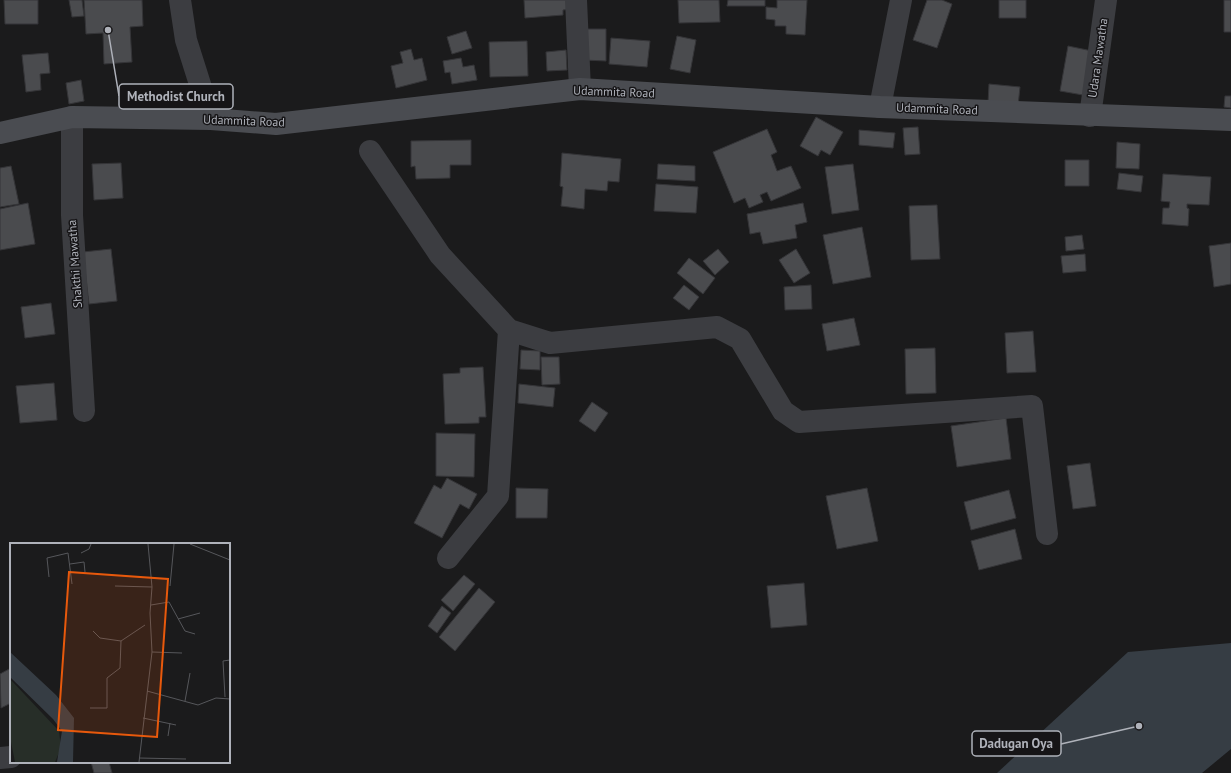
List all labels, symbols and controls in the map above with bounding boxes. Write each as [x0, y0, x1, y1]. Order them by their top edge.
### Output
street label: Udara Mawatha [1084, 17, 1111, 99]
street label: Udammita Road [573, 83, 655, 100]
callout: Methodist Church [119, 84, 233, 109]
text: Methodist Church [127, 88, 225, 105]
street label: Udammita Road [896, 100, 978, 117]
street label: Udammita Road [203, 112, 285, 129]
street label: Shakthi Mawatha [64, 219, 85, 309]
inset map [10, 543, 230, 763]
callout: Dadugan Oya [972, 731, 1061, 756]
text: Dadugan Oya [979, 735, 1053, 752]

